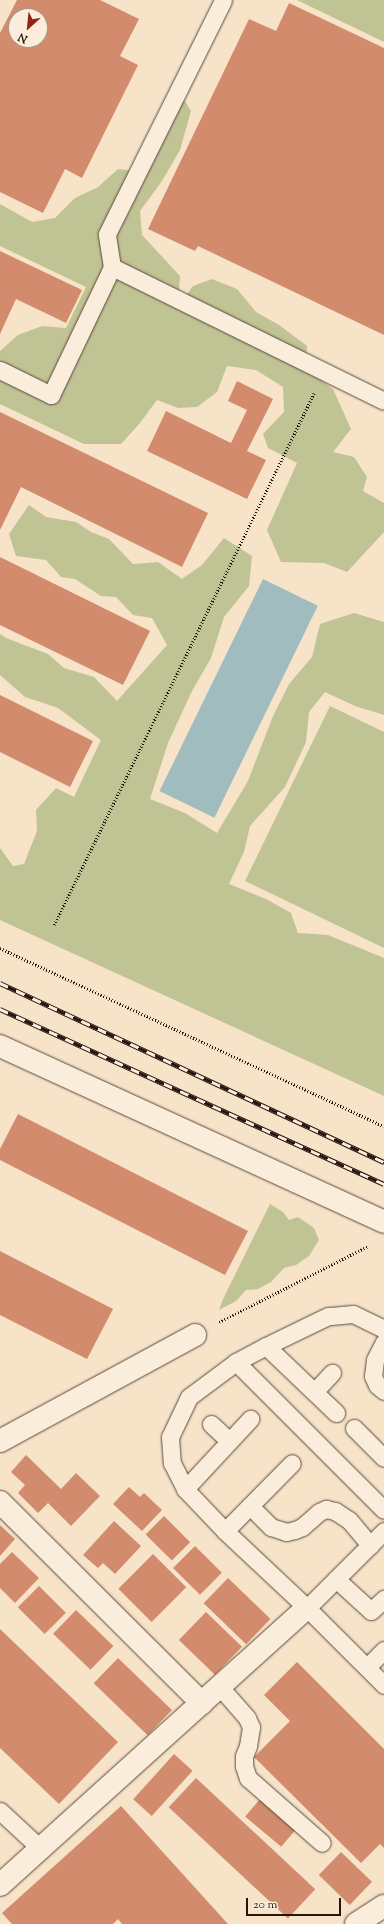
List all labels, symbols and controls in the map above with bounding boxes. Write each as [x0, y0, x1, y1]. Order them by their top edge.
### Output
north arrow [8, 8, 48, 48]
text: N [15, 29, 31, 47]
scale bar [248, 1890, 343, 1916]
text: 20 m [253, 1896, 277, 1914]

